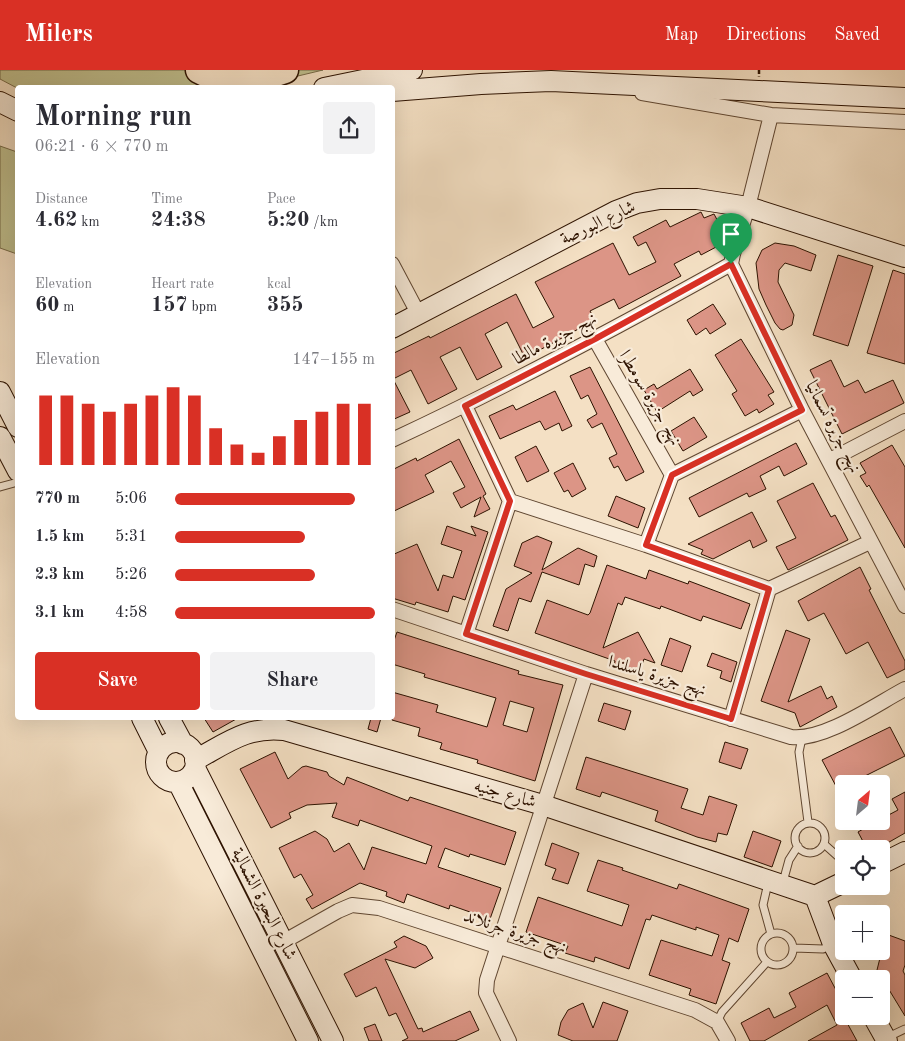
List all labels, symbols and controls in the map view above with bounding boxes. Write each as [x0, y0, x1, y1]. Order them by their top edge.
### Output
text: Milers [25, 23, 93, 47]
text: Map [665, 26, 698, 44]
text: Directions [726, 26, 806, 44]
text: Saved [834, 26, 880, 44]
button: share [323, 102, 375, 154]
text: Morning run [35, 104, 192, 132]
text: 06:21 · 6 × 770 m [35, 139, 168, 155]
text: Distance [35, 192, 88, 206]
text: Time [151, 192, 182, 206]
text: Pace [267, 192, 295, 206]
street label: شارع البورصة [558, 198, 640, 253]
text: 4.62 [35, 210, 77, 231]
text: 24:38 [151, 210, 206, 231]
text: 5:20 [267, 210, 309, 231]
pin [710, 213, 752, 264]
text: km [77, 215, 100, 229]
text: /km [309, 215, 338, 229]
icon: arrive [717, 220, 745, 248]
text: Elevation [35, 277, 92, 291]
text: Heart rate [151, 277, 214, 291]
text: kcal [267, 277, 291, 291]
text: 60 [35, 295, 59, 316]
text: 157 [151, 295, 188, 316]
text: 355 [267, 295, 304, 316]
text: m [59, 300, 74, 314]
text: bpm [188, 300, 217, 314]
street label: نهج جزيرة مالطا [510, 309, 603, 374]
street label: نهج جزيرة سومطرا [610, 347, 685, 452]
text: Elevation [35, 352, 100, 368]
text: 147–155 m [292, 352, 375, 368]
street label: نهج جزيرة تسمانيا [797, 378, 864, 479]
text: 770 m [35, 491, 80, 507]
text: 5:06 [115, 491, 147, 507]
text: 1.5 km [35, 529, 84, 545]
text: 5:31 [115, 529, 147, 545]
text: 2.3 km [35, 567, 84, 583]
text: 5:26 [115, 567, 147, 583]
text: 3.1 km [35, 605, 84, 621]
text: 4:58 [115, 605, 147, 621]
button: Save [35, 652, 200, 710]
button: Share [210, 652, 375, 710]
street label: نهج جزيرة ياسلندا [604, 653, 708, 705]
north arrow [835, 775, 890, 830]
map controls [835, 775, 890, 1025]
street label: شارع جنيه [471, 777, 538, 816]
button: locate [835, 840, 890, 895]
street label: شارع البحيرة الشمالية [224, 845, 300, 965]
button: + [835, 905, 890, 960]
street label: نهج جزيرة جرنلاند [459, 907, 569, 963]
button: − [835, 970, 890, 1025]

